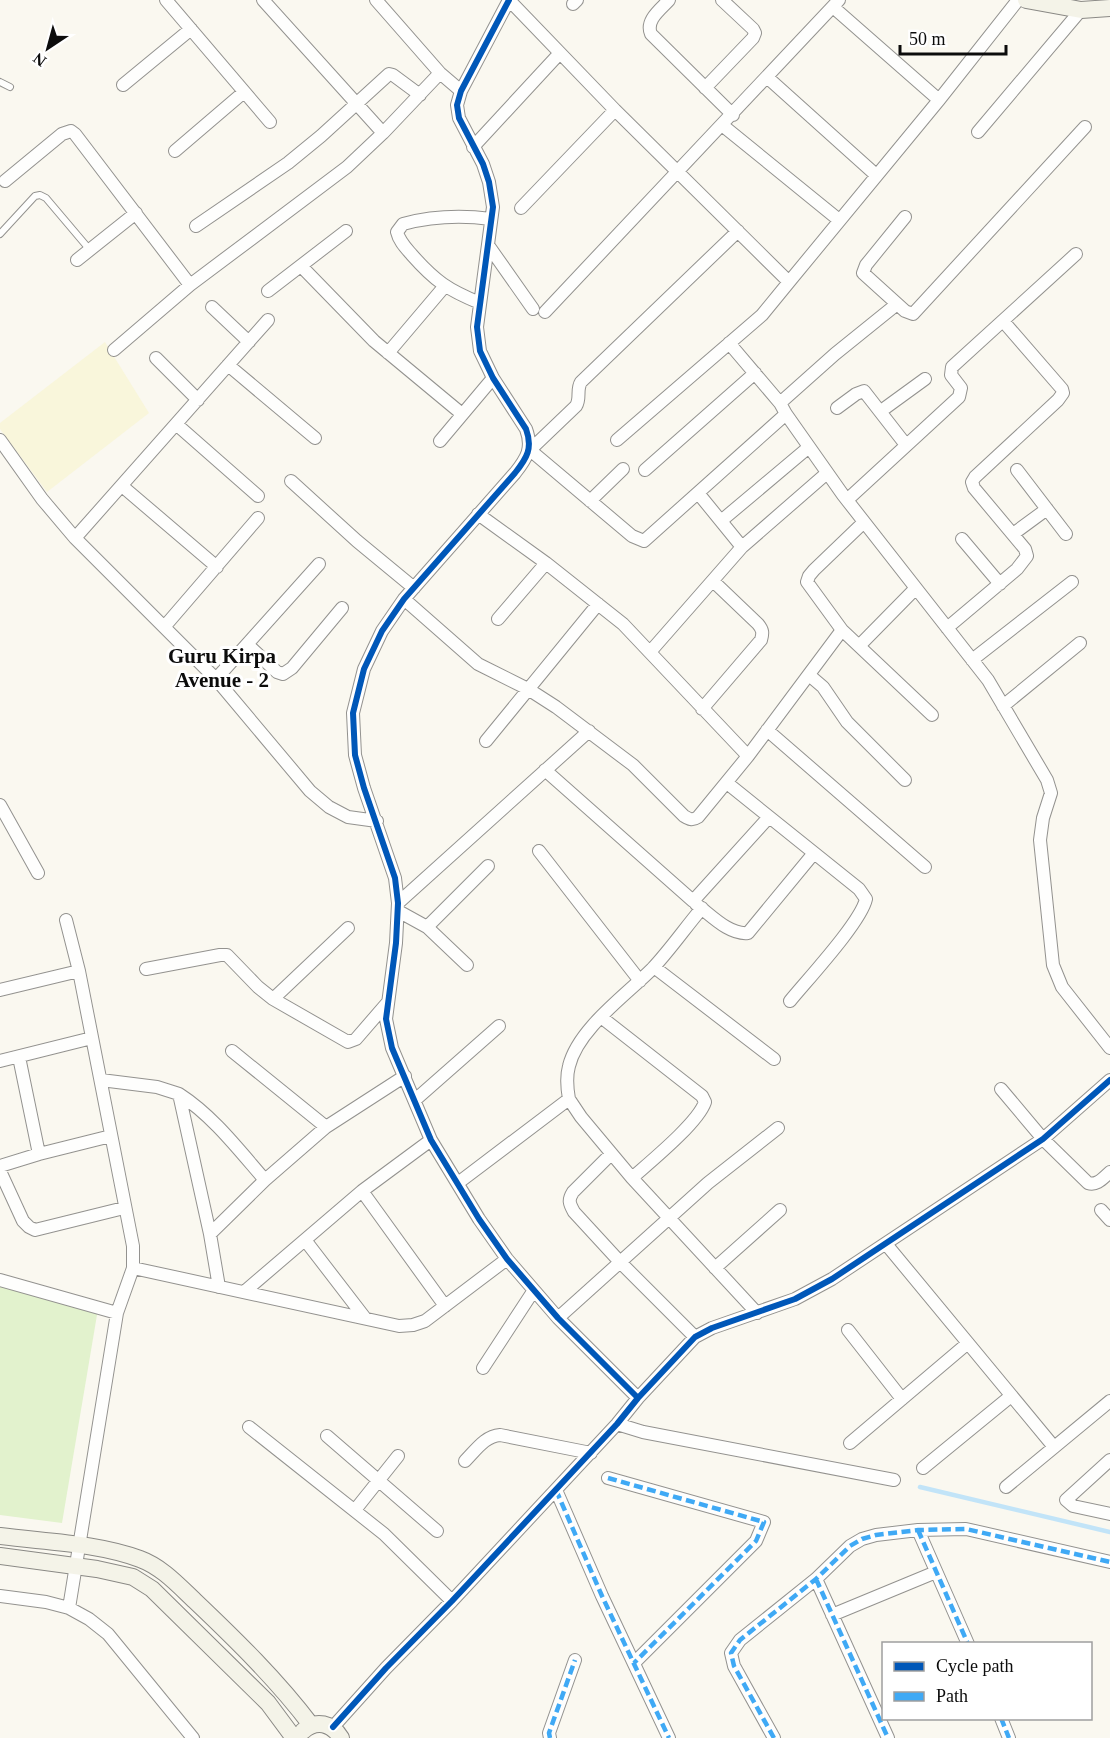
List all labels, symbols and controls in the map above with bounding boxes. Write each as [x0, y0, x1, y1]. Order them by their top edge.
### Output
north arrow [18, 18, 78, 78]
scale bar [900, 18, 1006, 56]
text: 50 m [909, 29, 946, 49]
text: N [29, 49, 49, 70]
district label: Guru Kirpa Avenue - 2 [168, 644, 276, 692]
legend [882, 1642, 1092, 1720]
text: Cycle path [936, 1656, 1013, 1676]
text: Path [936, 1686, 968, 1706]

